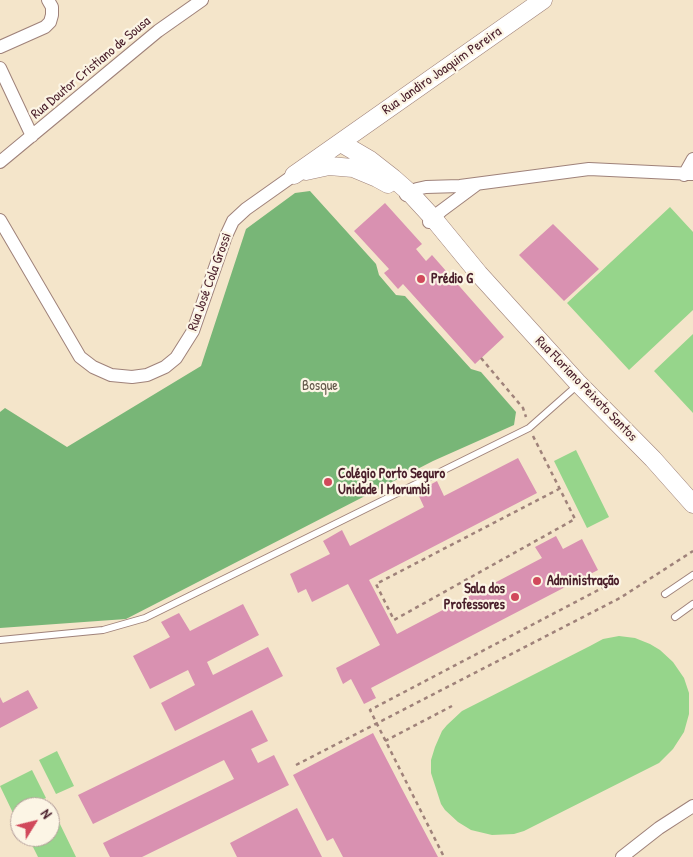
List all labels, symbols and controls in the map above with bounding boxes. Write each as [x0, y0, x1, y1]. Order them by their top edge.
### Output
street label: Rua Doutor Cristiano de Sousa [28, 13, 154, 123]
street label: Rua Jandiro Joaquim Pereira [379, 23, 505, 119]
street label: Rua José Cola Grossi [184, 231, 236, 333]
place label: Prédio G [431, 271, 473, 287]
marker: Prédio G [415, 273, 427, 285]
street label: Rua Floriano Peixoto Santos [531, 333, 641, 445]
park label: Bosque [302, 378, 338, 394]
place label: Colégio Porto Seguro Unidade I Morumbi [338, 466, 445, 498]
marker: Colégio Porto Seguro Unidade I Morumbi [322, 476, 334, 488]
place label: Administração [547, 573, 619, 589]
marker: Administração [531, 575, 543, 587]
place label: Sala dos Professores [444, 581, 505, 614]
marker: Sala dos Professores [509, 591, 521, 603]
north arrow [10, 797, 60, 847]
text: N [37, 805, 57, 822]

